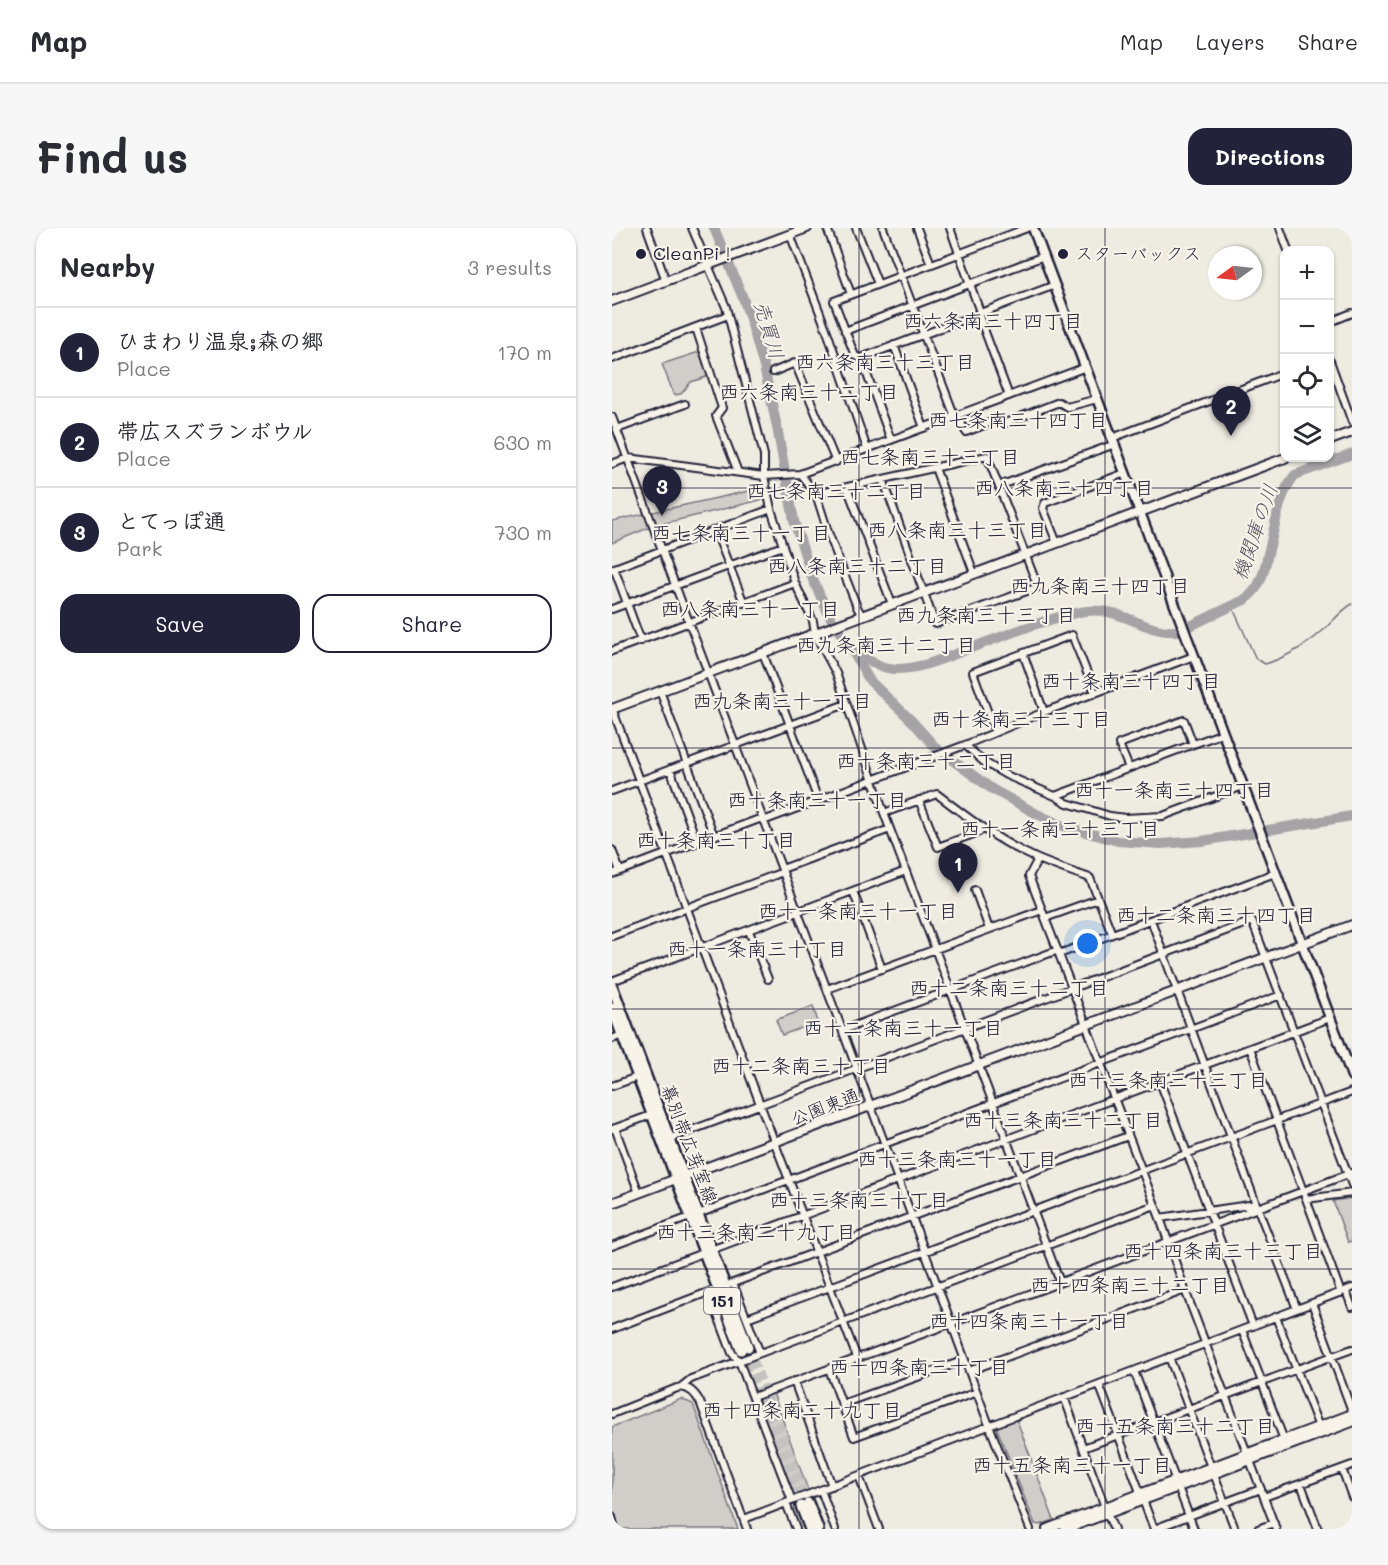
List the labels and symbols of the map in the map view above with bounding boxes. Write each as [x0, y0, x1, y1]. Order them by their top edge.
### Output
place label: CleanPi！ [653, 241, 737, 265]
place label: スターバックス [1075, 241, 1201, 265]
north arrow [1208, 246, 1262, 300]
marker: CleanPi！ [634, 247, 648, 261]
marker: スターバックス [1056, 247, 1070, 261]
water label: 売買川 [749, 297, 791, 362]
district label: 西六条南三十四丁目 [903, 307, 1083, 333]
district label: 西六条南三十三丁目 [795, 348, 975, 374]
district label: 西六条南三十二丁目 [719, 378, 899, 404]
pin: 2 [1212, 386, 1250, 436]
district label: 西七条南三十四丁目 [928, 406, 1108, 432]
district label: 西七条南三十三丁目 [840, 443, 1020, 469]
pin: 3 [643, 466, 682, 516]
district label: 西八条南三十四丁目 [974, 474, 1154, 500]
district label: 西七条南三十二丁目 [746, 477, 926, 503]
water label: 機関庫の川 [1225, 480, 1283, 583]
district label: 西八条南三十三丁目 [867, 516, 1047, 542]
district label: 西七条南三十一丁目 [651, 519, 831, 545]
district label: 西八条南三十二丁目 [767, 552, 947, 578]
district label: 西九条南三十四丁目 [1010, 572, 1190, 598]
district label: 西八条南三十一丁目 [660, 595, 840, 621]
district label: 西九条南三十三丁目 [896, 601, 1076, 627]
district label: 西九条南三十二丁目 [796, 631, 976, 657]
district label: 西十条南三十四丁目 [1041, 667, 1221, 693]
district label: 西九条南三十一丁目 [692, 687, 872, 713]
district label: 西十条南三十三丁目 [931, 705, 1111, 731]
district label: 西十条南三十二丁目 [836, 747, 1016, 773]
district label: 西十一条南三十四丁目 [1074, 776, 1274, 802]
district label: 西十条南三十一丁目 [727, 786, 907, 812]
district label: 西十一条南三十三丁目 [960, 815, 1160, 841]
district label: 西十条南三十丁目 [636, 826, 796, 852]
pin: 1 [938, 844, 978, 893]
district label: 西十一条南三十一丁目 [758, 897, 958, 923]
district label: 西十二条南三十四丁目 [1116, 901, 1316, 927]
your location [1073, 929, 1102, 958]
district label: 西十一条南三十丁目 [667, 935, 847, 961]
district label: 西十二条南三十二丁目 [909, 974, 1109, 1000]
district label: 西十二条南三十一丁目 [803, 1014, 1003, 1040]
district label: 西十二条南三十丁目 [711, 1052, 891, 1078]
district label: 西十三条南三十三丁目 [1068, 1066, 1268, 1092]
street label: 幕別帯広芽室線 [656, 1081, 724, 1207]
street label: 公園東通 [787, 1082, 863, 1130]
district label: 西十三条南三十二丁目 [963, 1106, 1163, 1132]
district label: 西十三条南三十一丁目 [857, 1145, 1057, 1171]
district label: 西十三条南三十丁目 [769, 1186, 949, 1212]
district label: 西十三条南二十九丁目 [656, 1218, 856, 1244]
district label: 西十四条南三十三丁目 [1123, 1237, 1323, 1263]
district label: 西十四条南三十二丁目 [1030, 1271, 1230, 1297]
road number: 151 [704, 1288, 740, 1314]
district label: 西十四条南三十一丁目 [929, 1307, 1129, 1333]
district label: 西十四条南三十丁目 [829, 1353, 1009, 1379]
district label: 西十四条南二十九丁目 [702, 1396, 902, 1422]
district label: 西十五条南三十二丁目 [1075, 1412, 1275, 1438]
district label: 西十五条南三十一丁目 [972, 1451, 1172, 1477]

